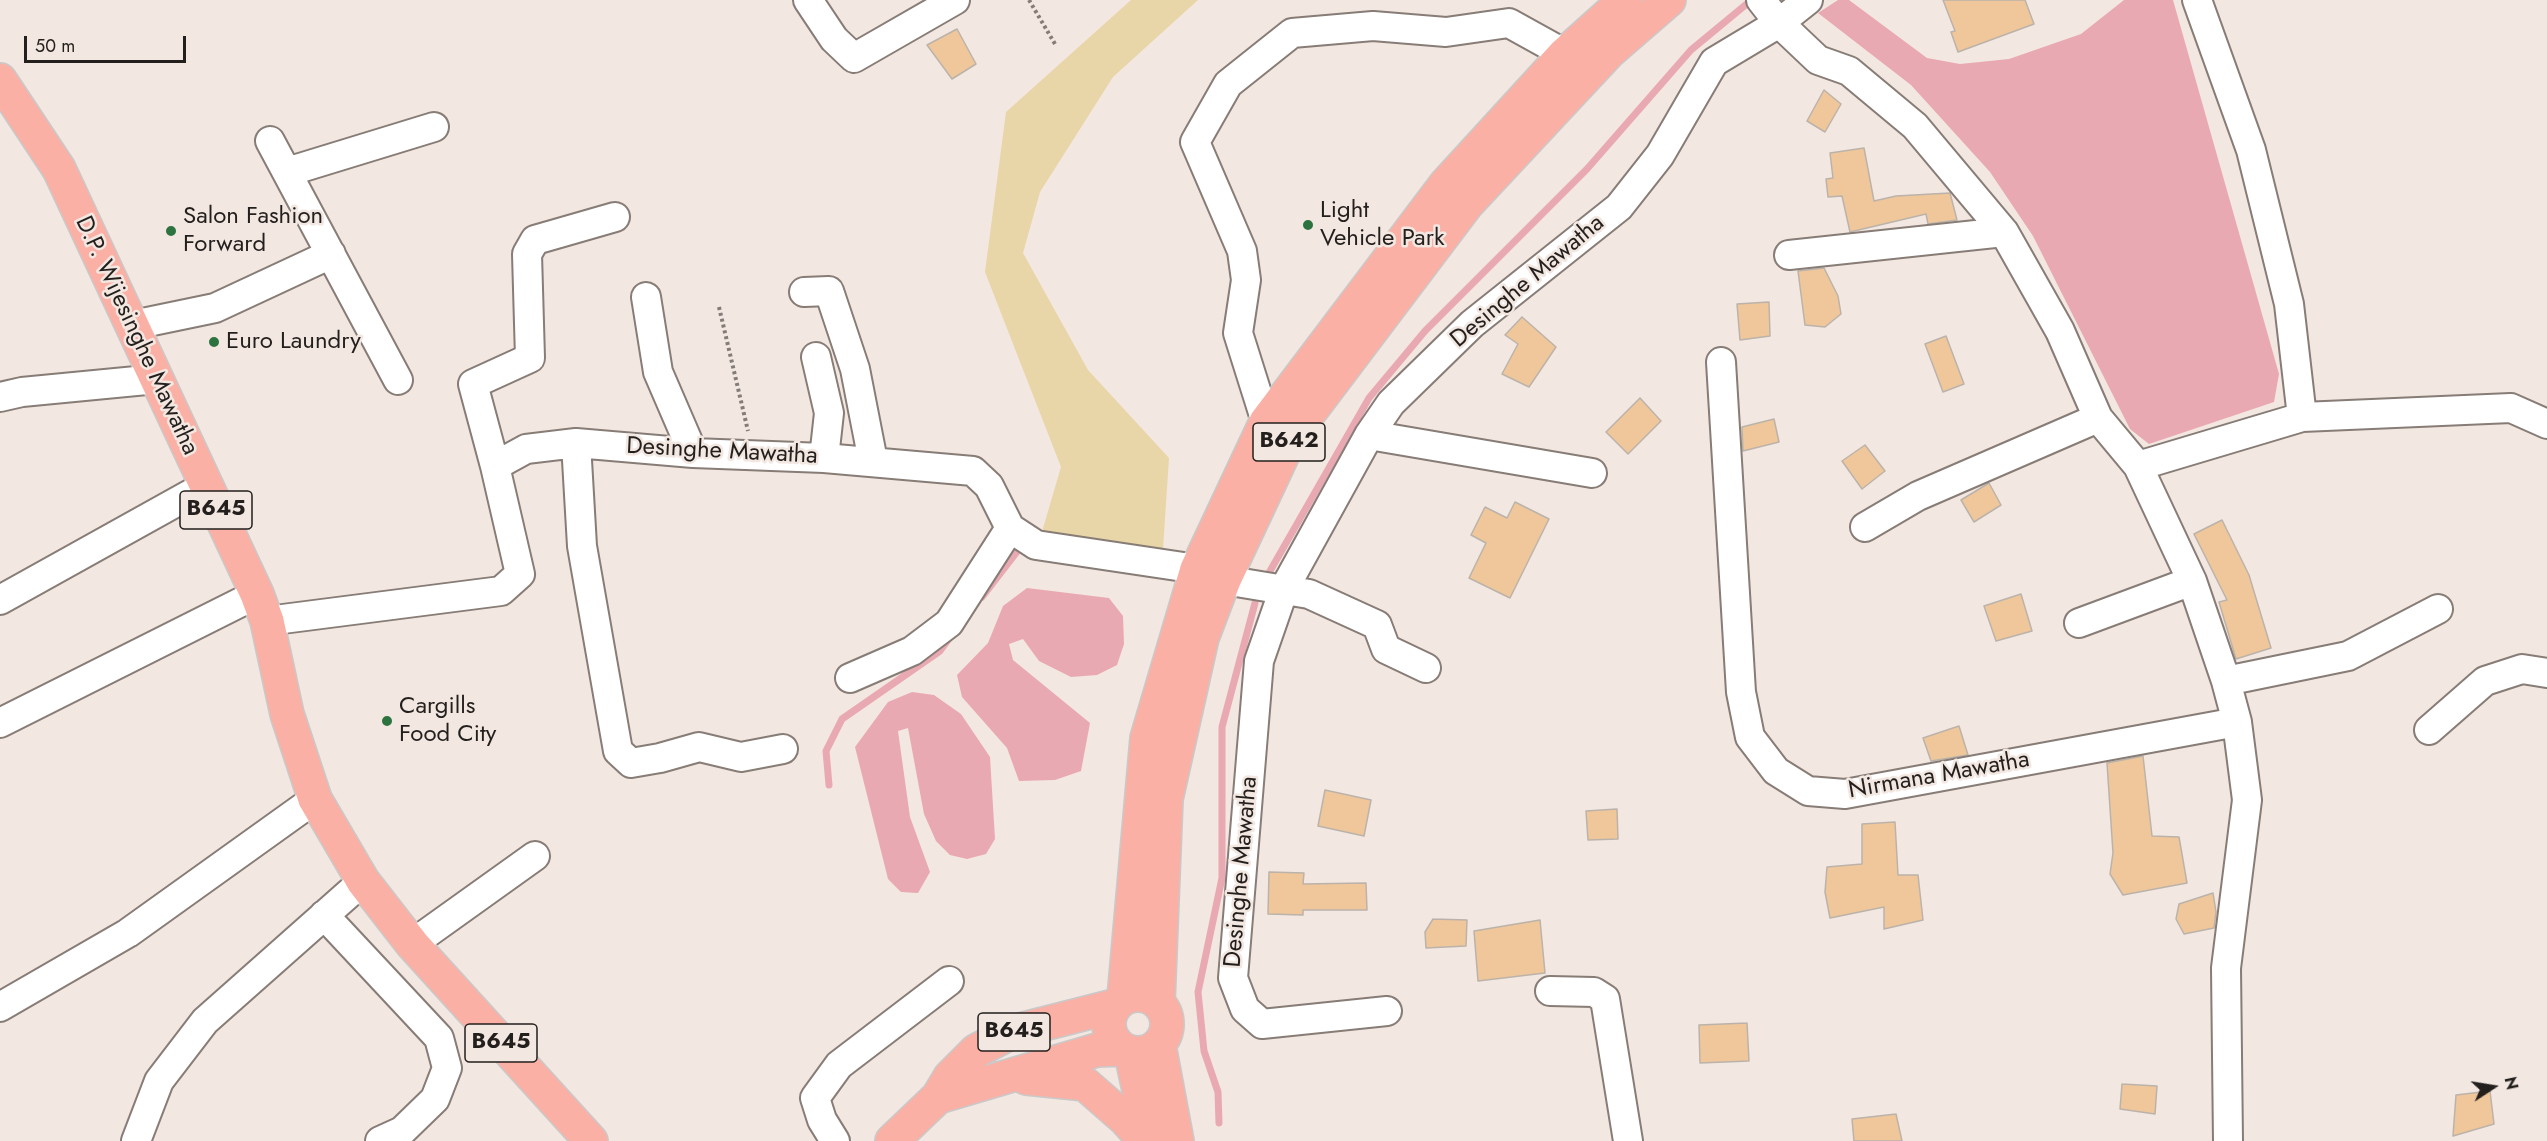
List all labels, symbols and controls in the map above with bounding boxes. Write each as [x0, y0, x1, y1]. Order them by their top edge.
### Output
scale bar [27, 24, 189, 62]
text: 50 m [35, 33, 75, 59]
place label: Light Vehicle Park [1320, 197, 1444, 253]
place label: Salon Fashion Forward [183, 203, 323, 259]
street label: Desinghe Mawatha [1445, 209, 1611, 355]
street label: D.P. Wijesinghe Mawatha [68, 212, 204, 460]
marker: Light Vehicle Park [1301, 218, 1315, 232]
marker: Salon Fashion Forward [164, 224, 178, 238]
place label: Euro Laundry [226, 328, 361, 356]
marker: Euro Laundry [207, 335, 221, 349]
road number: B642 [1253, 423, 1325, 461]
street label: Desinghe Mawatha [626, 433, 818, 471]
road number: B645 [180, 491, 252, 529]
place label: Cargills Food City [399, 693, 496, 749]
marker: Cargills Food City [380, 714, 394, 728]
street label: Nirmana Mawatha [1846, 746, 2032, 806]
street label: Desinghe Mawatha [1219, 775, 1265, 969]
road number: B645 [978, 1013, 1050, 1051]
road number: B645 [465, 1024, 537, 1062]
north arrow [2463, 1057, 2523, 1117]
text: N [2499, 1075, 2524, 1092]

